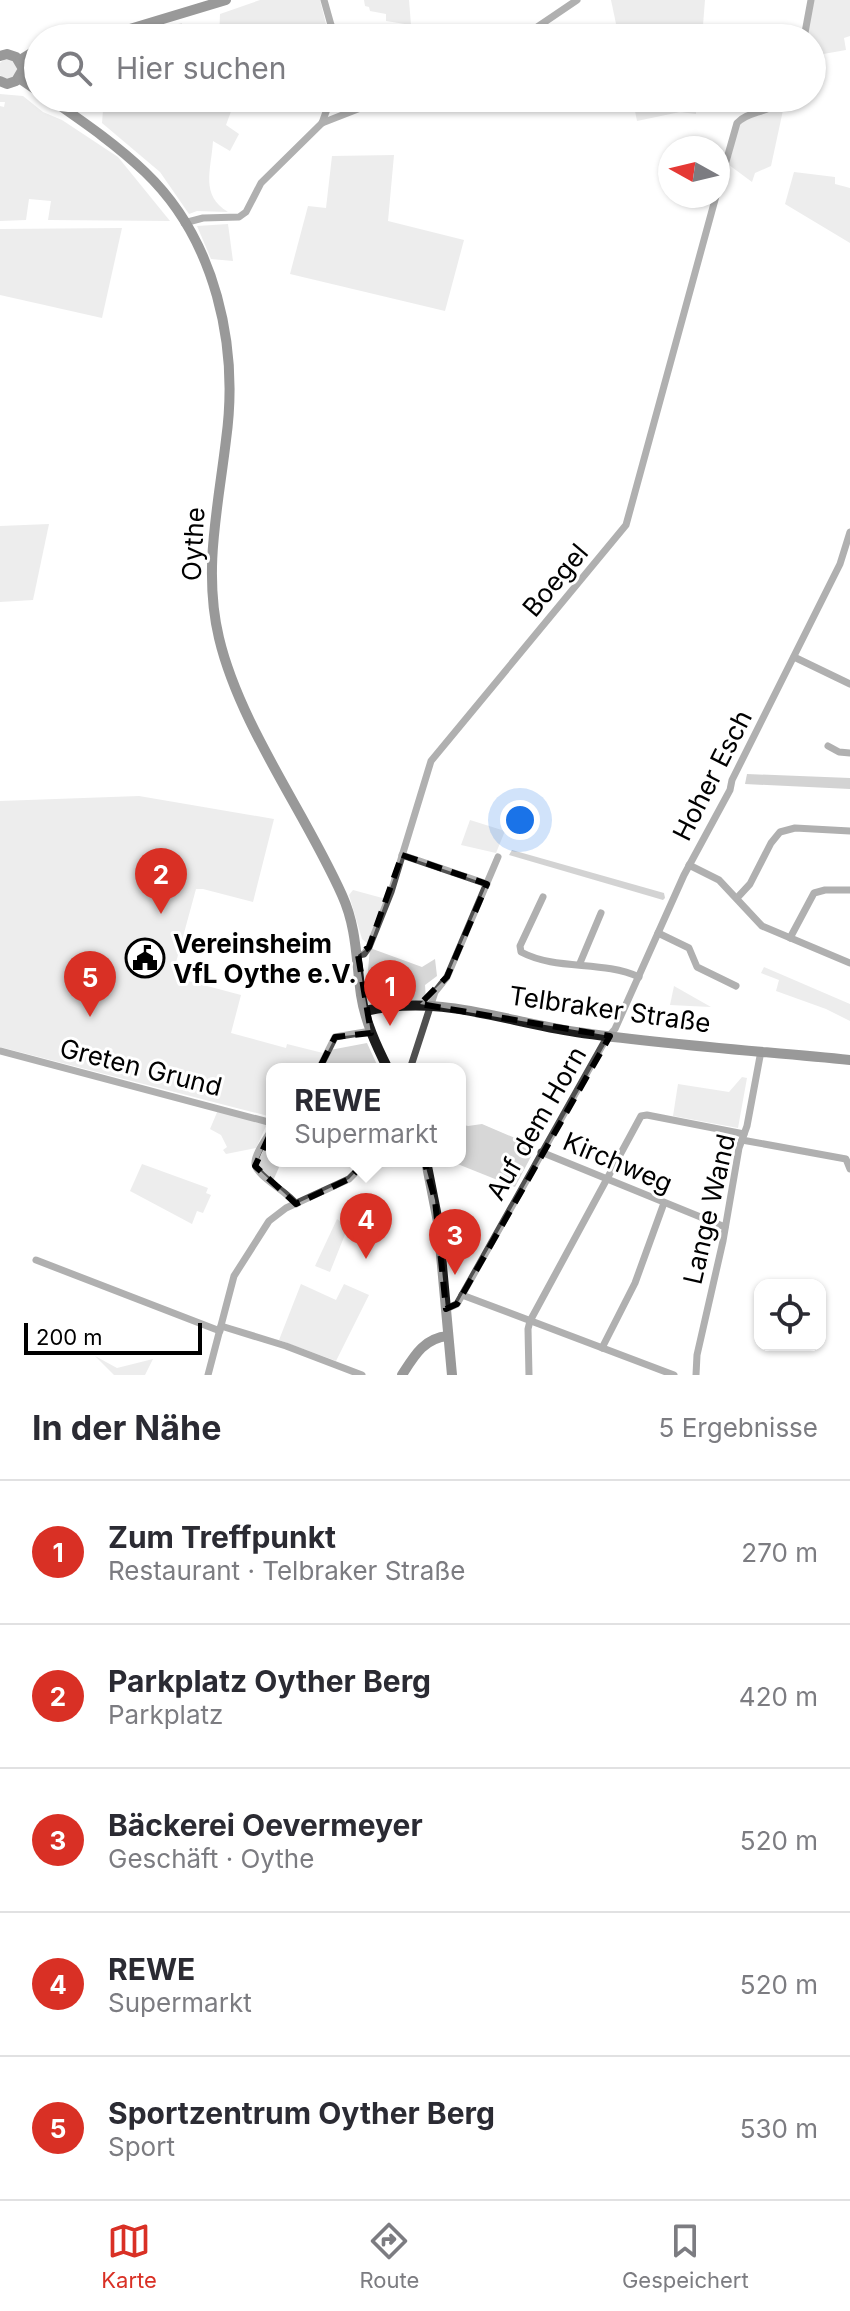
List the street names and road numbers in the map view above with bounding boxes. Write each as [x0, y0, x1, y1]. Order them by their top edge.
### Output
street label: Oythe [176, 506, 210, 582]
street label: Boegel [516, 537, 594, 623]
street label: Hoher Esch [666, 705, 758, 845]
street label: Telbraker Straße [507, 980, 713, 1038]
street label: Greten Grund [57, 1032, 225, 1102]
street label: Auf dem Horn [480, 1041, 592, 1205]
street label: Kirchweg [559, 1125, 677, 1199]
street label: Lange Wand [677, 1131, 741, 1287]

